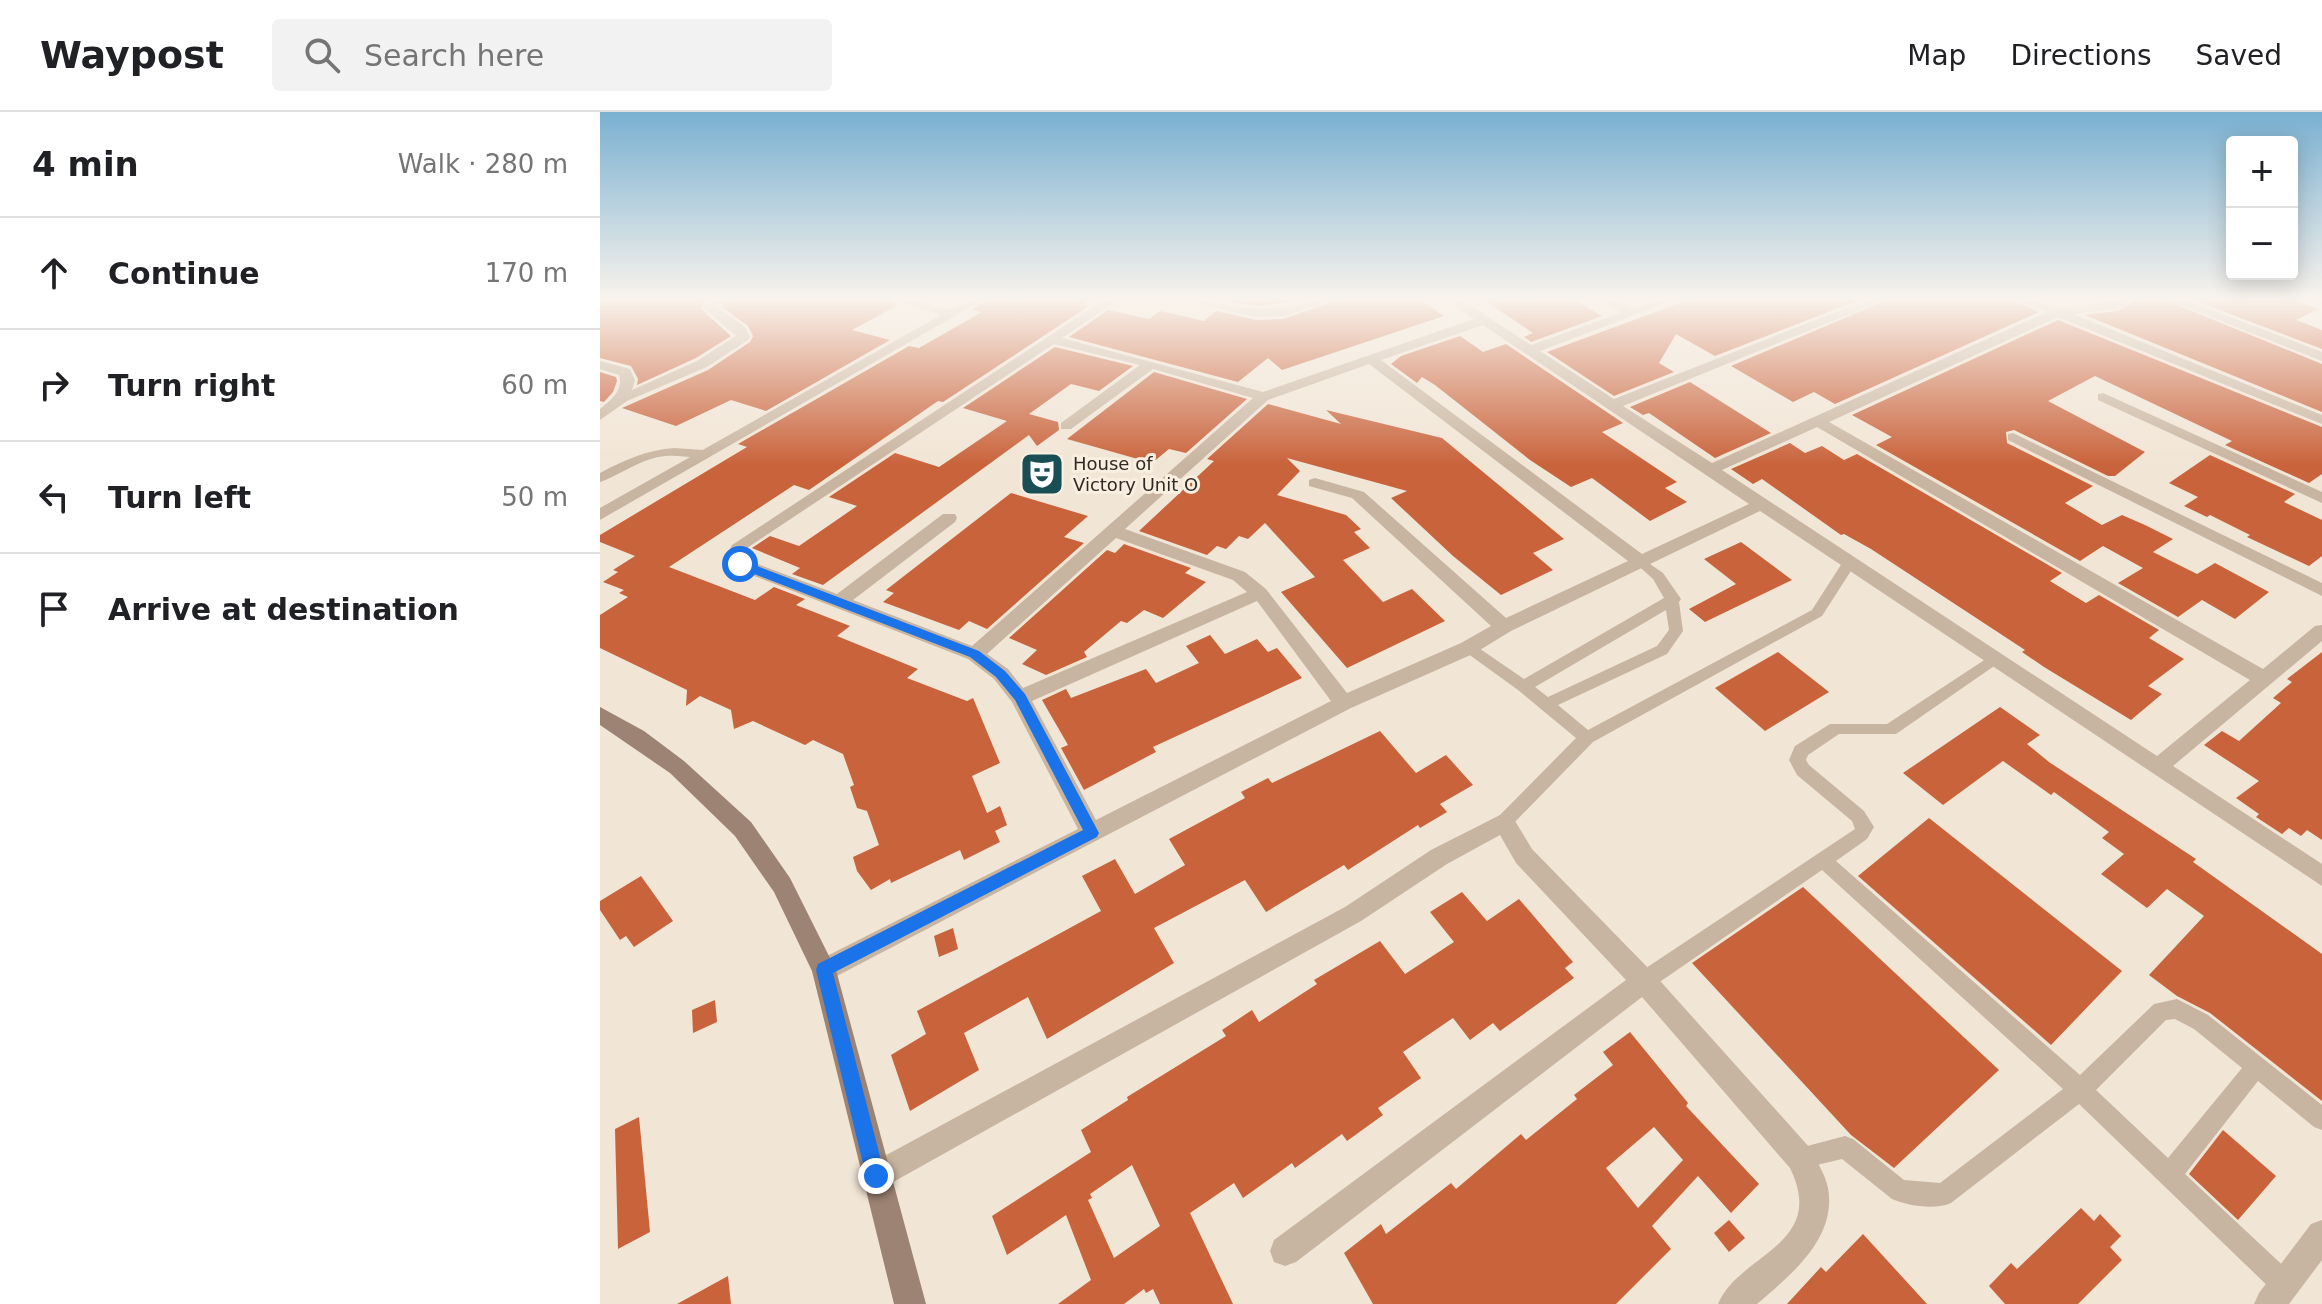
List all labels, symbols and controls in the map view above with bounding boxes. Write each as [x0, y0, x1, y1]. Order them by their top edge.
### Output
search box [272, 19, 832, 91]
text: Waypost [40, 33, 224, 77]
icon: search [300, 33, 344, 77]
text: Search here [364, 38, 544, 73]
text: Map [1907, 39, 1966, 72]
text: Directions [2010, 39, 2151, 72]
text: Saved [2195, 39, 2282, 72]
map controls [2226, 136, 2298, 280]
button: + [2226, 136, 2298, 208]
text: 4 min [32, 144, 139, 184]
text: Walk · 280 m [398, 149, 568, 179]
button: − [2226, 208, 2298, 280]
icon: ahead [32, 251, 76, 295]
text: Continue [108, 256, 260, 291]
text: 170 m [485, 258, 568, 288]
icon: right [32, 363, 76, 407]
text: Turn right [108, 368, 275, 403]
text: 60 m [501, 370, 568, 400]
theatre icon: House of Victory Unit O [1018, 450, 1066, 498]
place label: House of Victory Unit O [1073, 453, 1198, 495]
icon: left [32, 475, 76, 519]
text: Turn left [108, 480, 251, 515]
text: 50 m [501, 482, 568, 512]
route start [722, 546, 758, 582]
icon: arrive [32, 587, 76, 631]
text: Arrive at destination [108, 592, 459, 627]
route end [858, 1158, 894, 1194]

